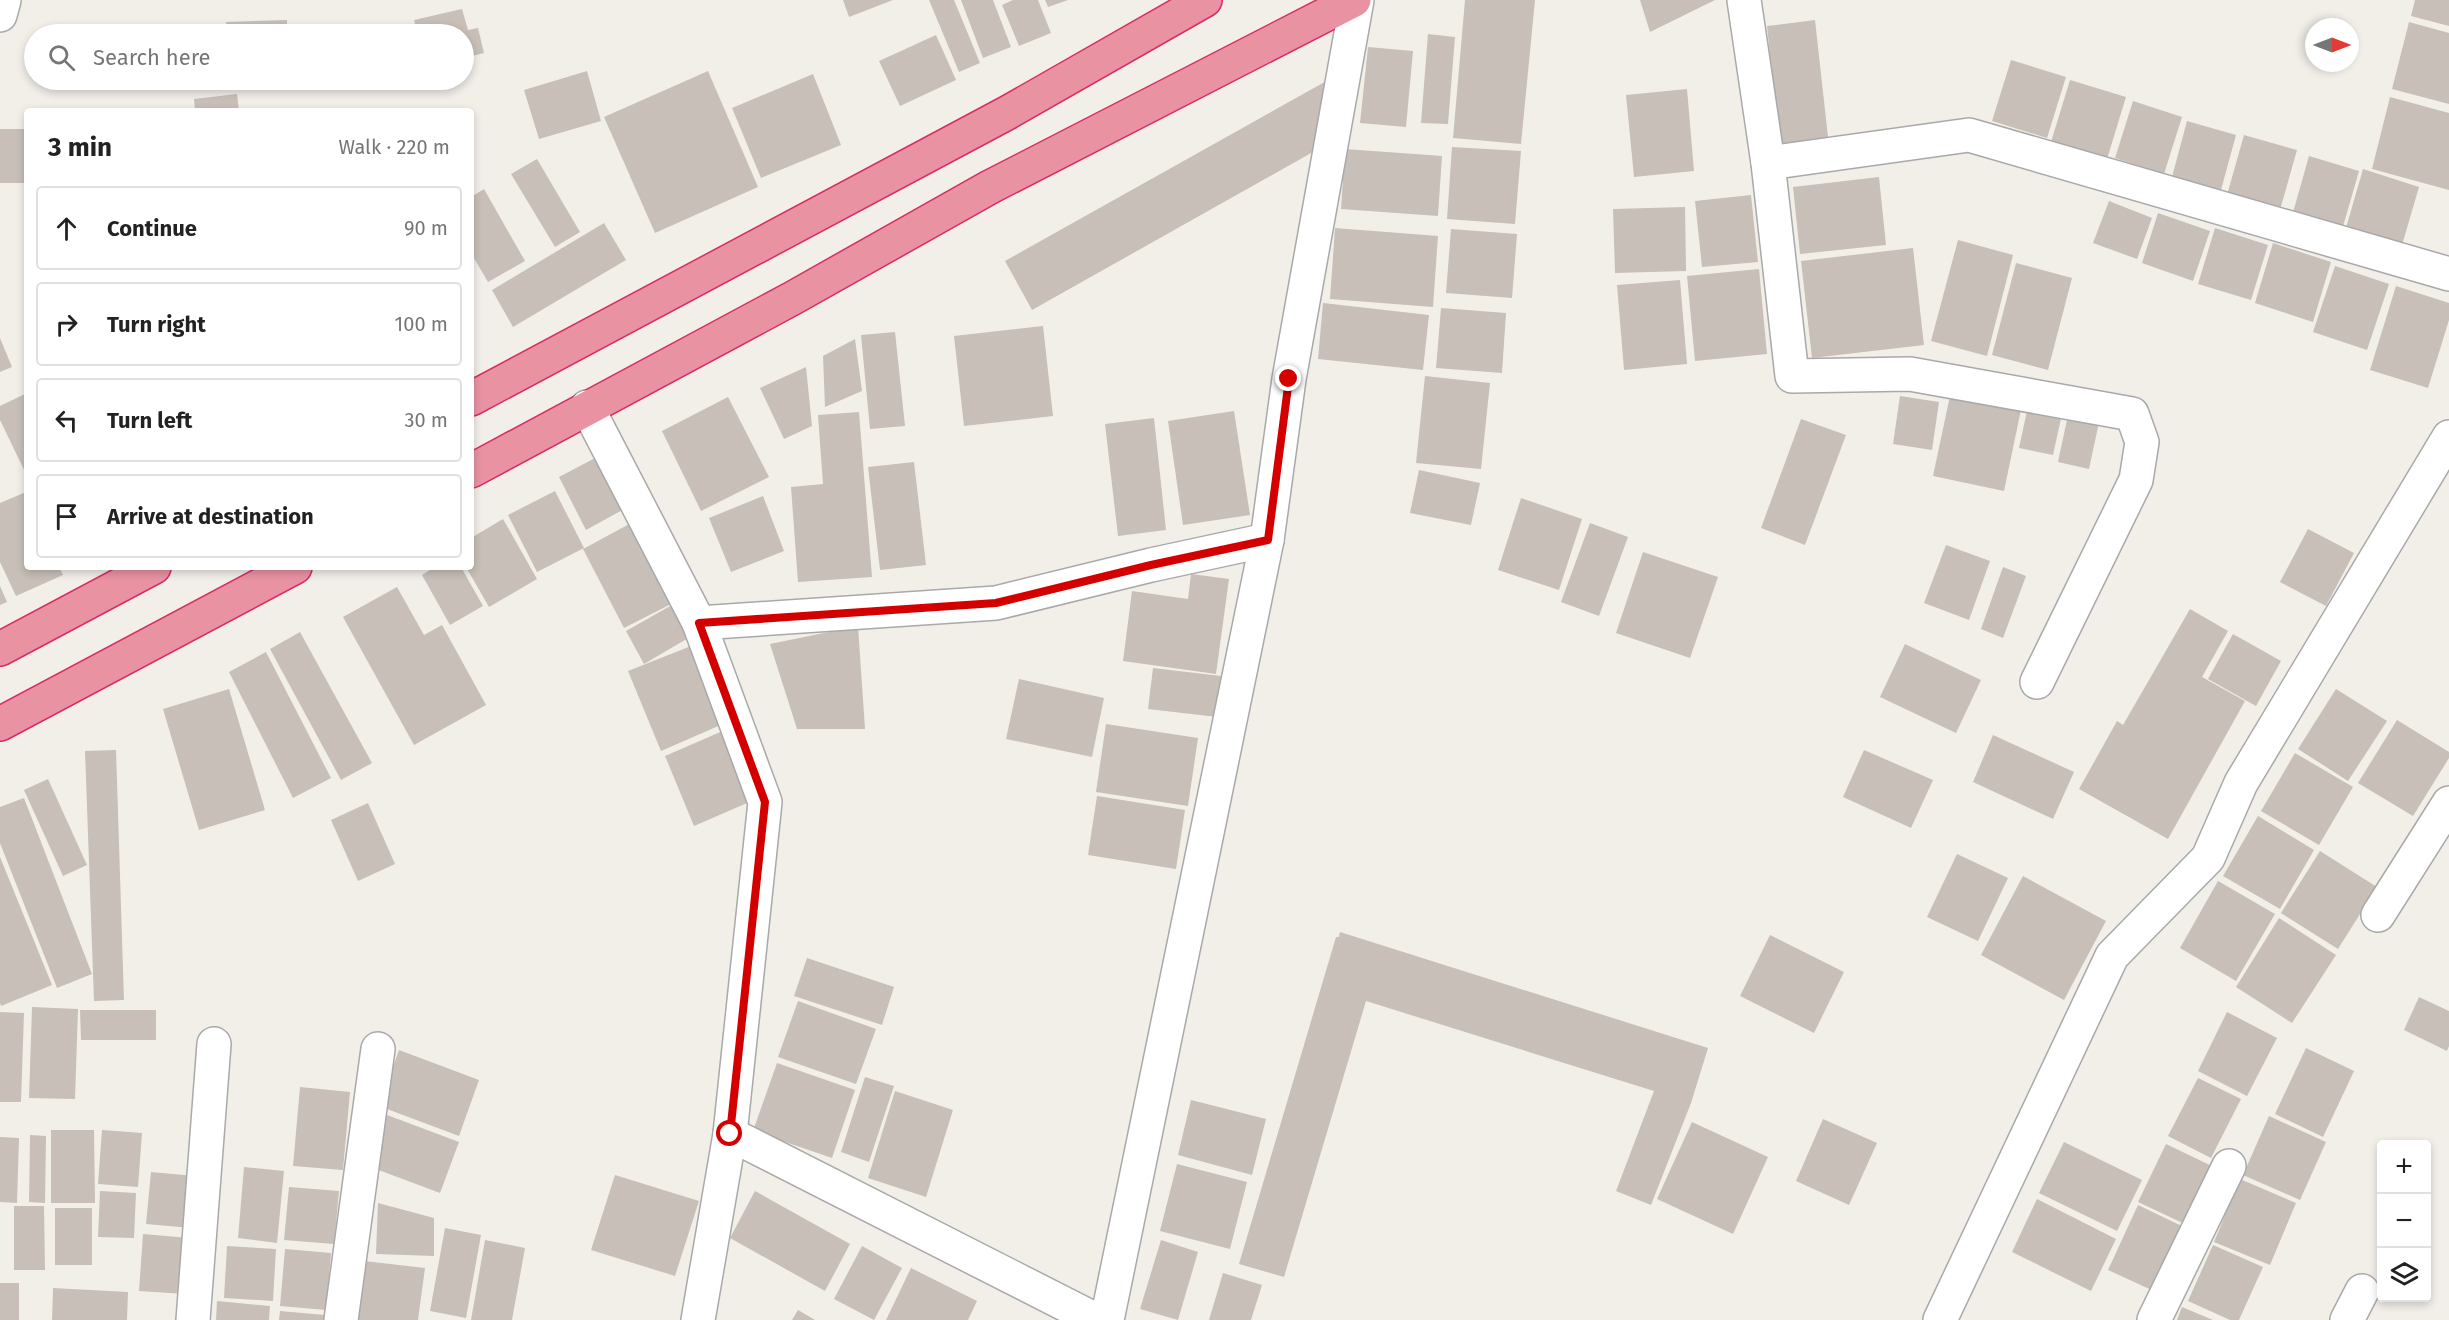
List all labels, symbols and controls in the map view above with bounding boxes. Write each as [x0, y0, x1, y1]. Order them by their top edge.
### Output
north arrow [2305, 18, 2359, 72]
search box [24, 24, 474, 90]
icon: search [45, 41, 78, 74]
text: Search here [93, 44, 211, 71]
text: 3 min [48, 132, 112, 163]
text: Walk · 220 m [339, 135, 450, 159]
icon: ahead [50, 212, 83, 245]
text: Continue [107, 215, 197, 242]
text: 90 m [404, 216, 448, 240]
icon: right [50, 308, 83, 341]
text: Turn right [107, 311, 206, 338]
text: 100 m [395, 312, 448, 336]
route end [1275, 365, 1301, 391]
icon: left [50, 404, 83, 437]
text: Turn left [107, 407, 192, 434]
text: 30 m [404, 408, 448, 432]
icon: arrive [50, 500, 83, 533]
text: Arrive at destination [107, 503, 314, 530]
route start [716, 1120, 742, 1146]
map controls [2377, 1140, 2431, 1302]
button: + [2377, 1140, 2431, 1194]
button: − [2377, 1194, 2431, 1248]
button: layers [2377, 1248, 2431, 1302]

